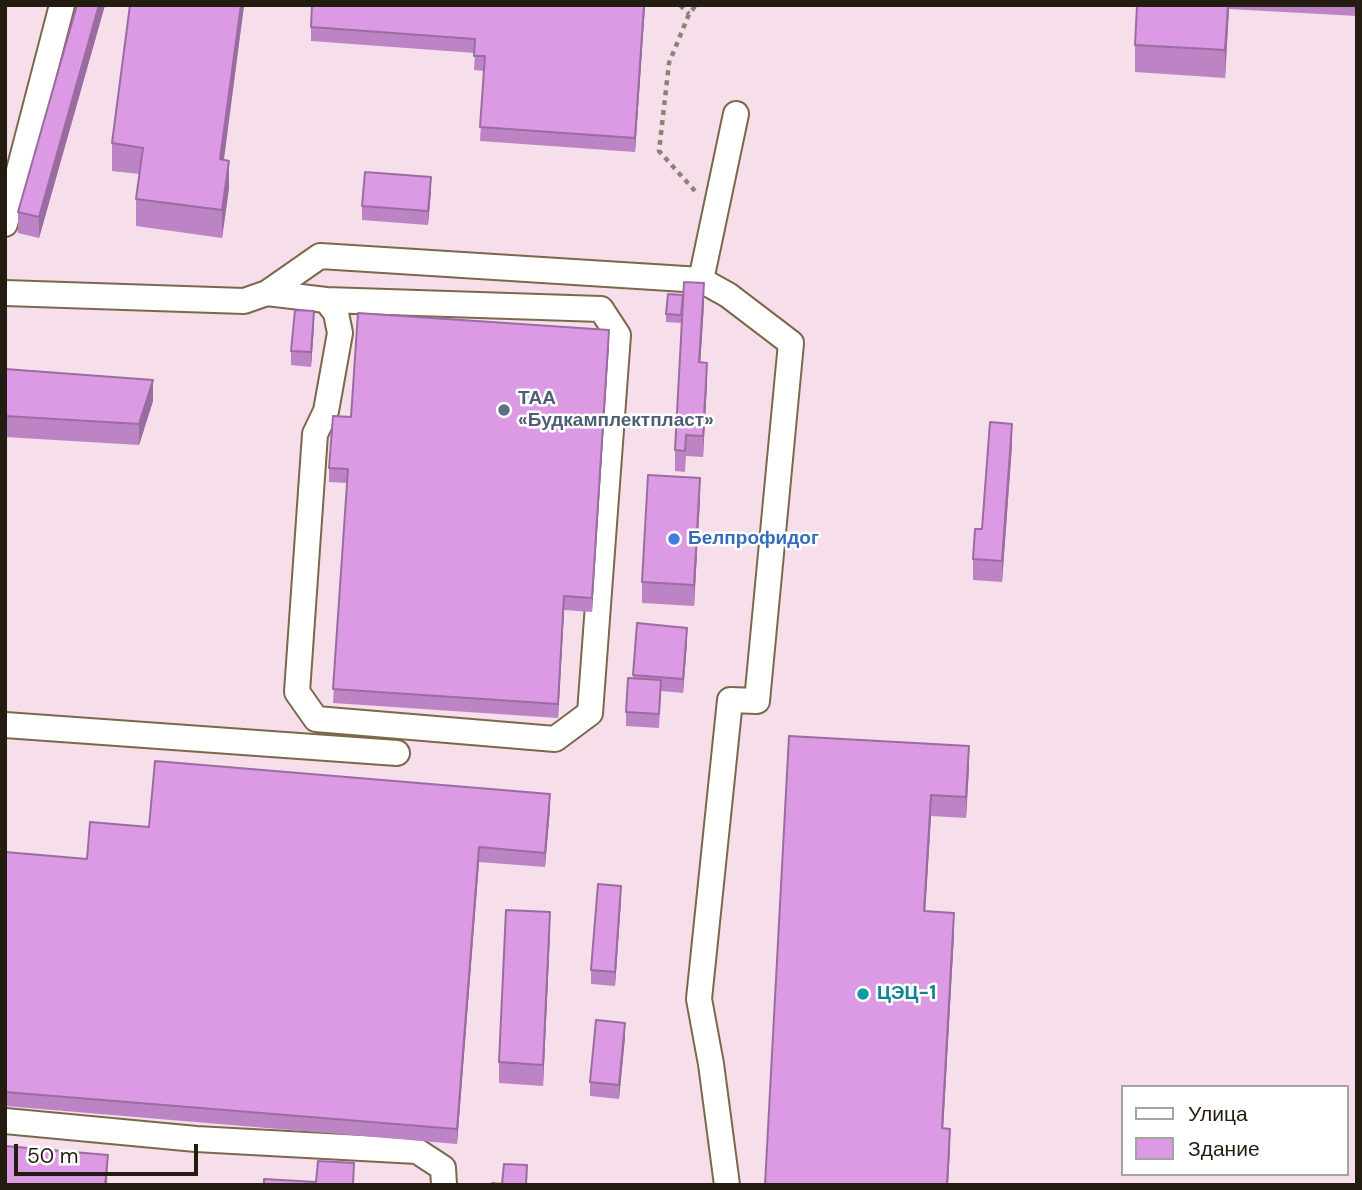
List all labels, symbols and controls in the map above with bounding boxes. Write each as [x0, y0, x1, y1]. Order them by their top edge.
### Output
place label: ТАА «Будкамплектпласт» [518, 388, 714, 432]
marker: ТАА «Будкамплектпласт» [496, 402, 512, 418]
place label: Белпрофидог [688, 528, 819, 550]
marker: Белпрофидог [666, 531, 682, 547]
place label: ЦЭЦ-1 [877, 983, 936, 1005]
marker: ЦЭЦ-1 [855, 986, 871, 1002]
legend [1120, 1085, 1348, 1176]
text: Улица [1188, 1100, 1248, 1128]
scale bar [18, 1130, 201, 1174]
text: Здание [1188, 1135, 1260, 1163]
text: 50 m [27, 1142, 78, 1170]

